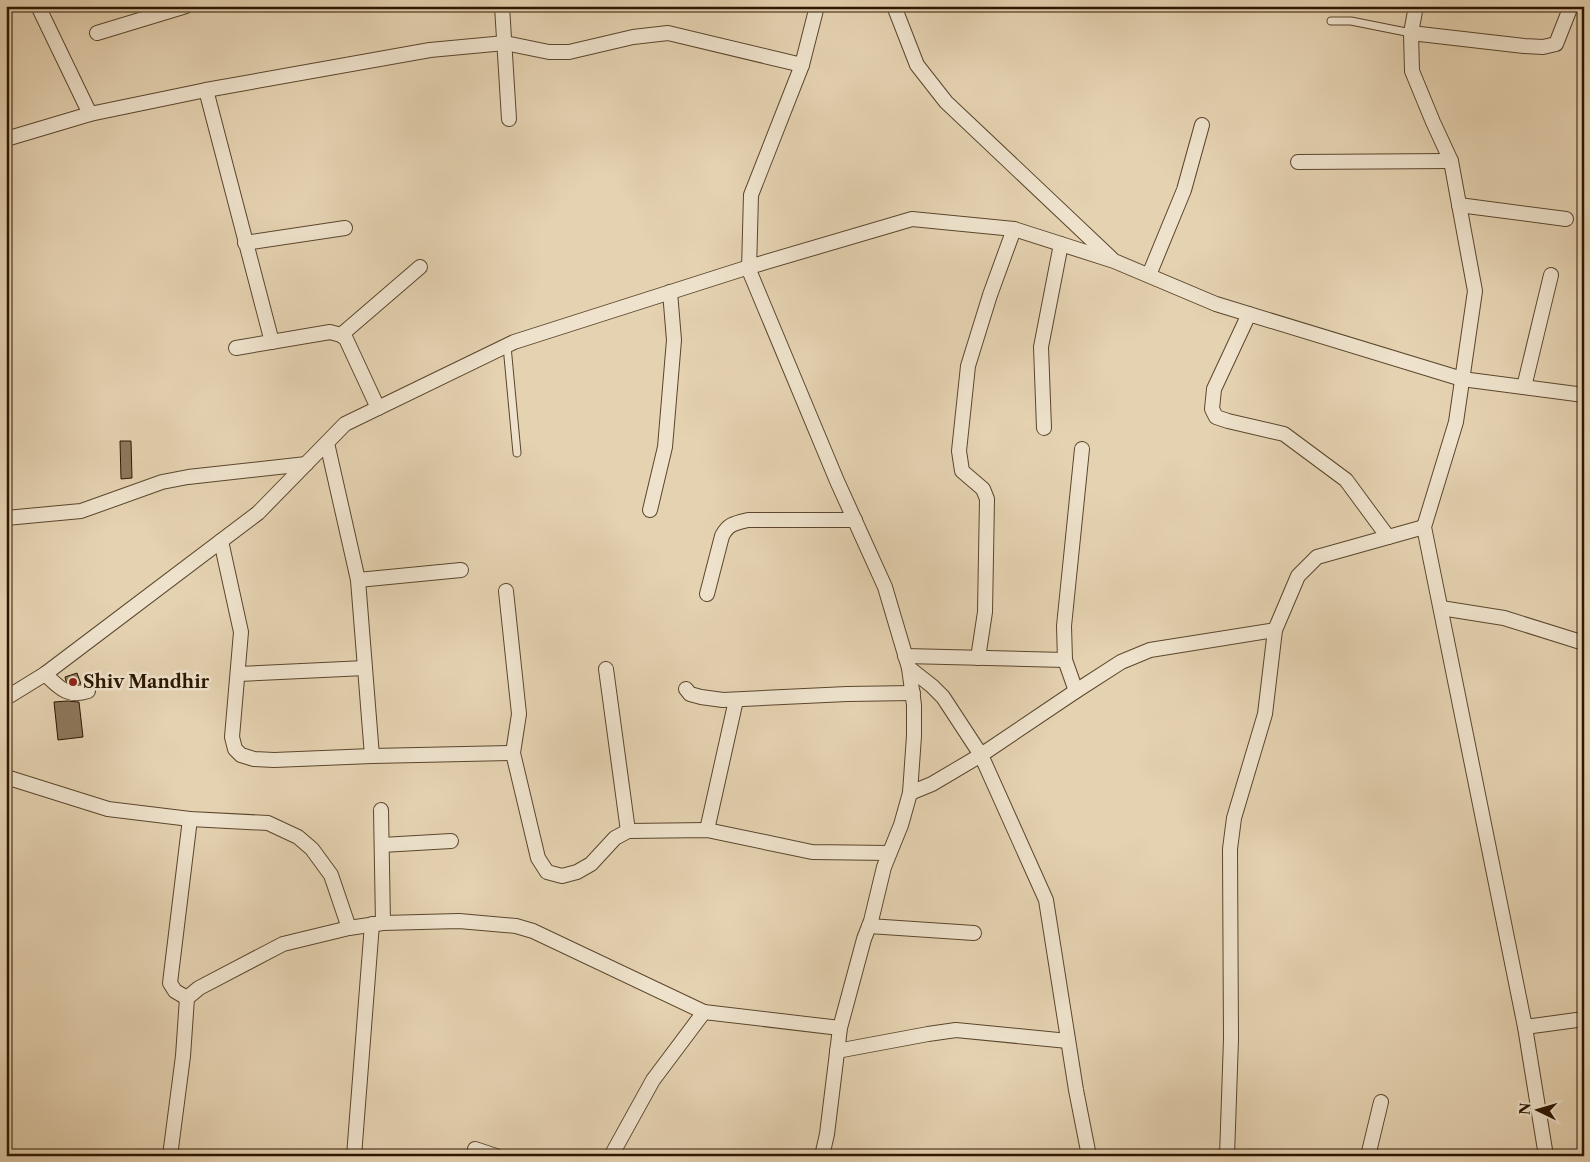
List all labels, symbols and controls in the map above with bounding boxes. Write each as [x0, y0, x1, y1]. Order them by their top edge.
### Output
place label: Shiv Mandhir [83, 671, 210, 693]
marker: Shiv Mandhir [67, 676, 79, 688]
north arrow [1512, 1084, 1562, 1134]
text: N [1516, 1102, 1535, 1116]

